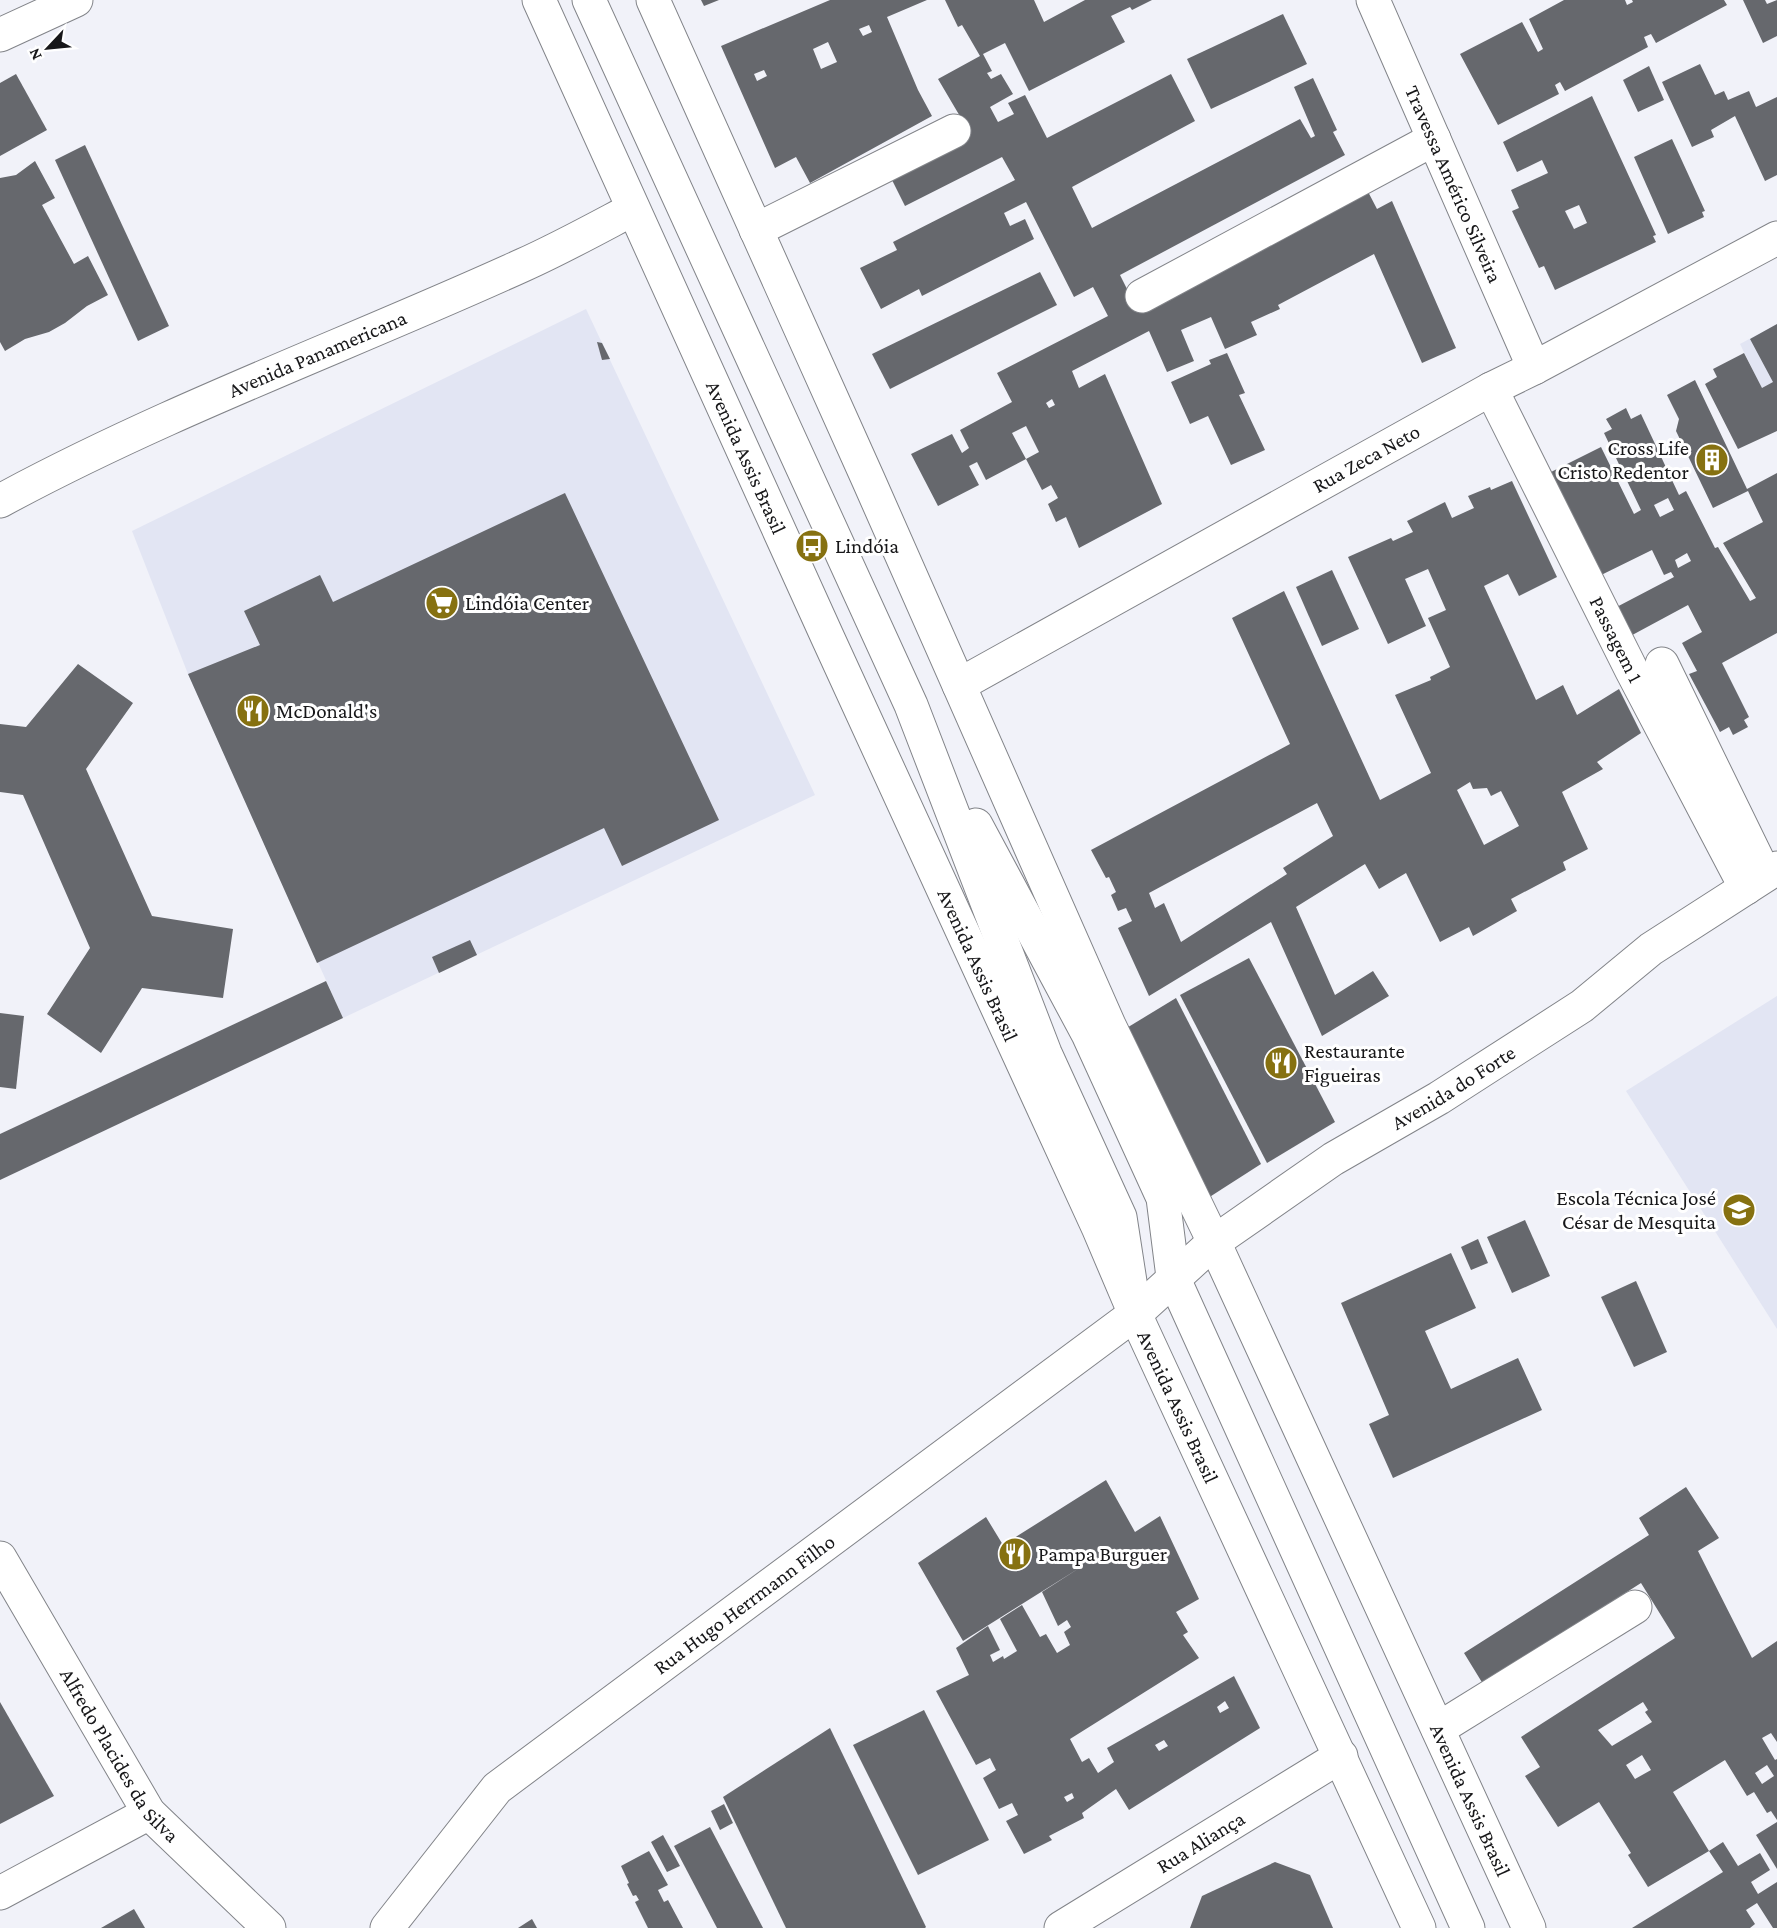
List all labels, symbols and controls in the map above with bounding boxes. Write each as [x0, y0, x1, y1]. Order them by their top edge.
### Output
north arrow [18, 18, 78, 78]
text: N [25, 46, 45, 63]
street label: Travessa Américo Silveira [1400, 82, 1507, 287]
street label: Avenida Panamericana [225, 305, 410, 402]
street label: Avenida Assis Brasil [701, 377, 791, 538]
street label: Rua Zeca Neto [1308, 419, 1424, 498]
place label: Cross Life Cristo Redentor [1557, 436, 1690, 484]
building icon: Cross Life Cristo Redentor [1694, 442, 1730, 478]
bus stop icon: Lindóia [794, 528, 830, 564]
place label: Lindóia [835, 534, 899, 558]
supermarket icon: Lindóia Center [424, 585, 460, 621]
place label: Lindóia Center [465, 591, 590, 615]
street label: Passagem 1 [1585, 592, 1648, 687]
restaurant icon: McDonald's [235, 693, 271, 729]
place label: McDonald's [276, 699, 377, 723]
street label: Avenida Assis Brasil [932, 885, 1023, 1045]
place label: Restaurante Figueiras [1304, 1039, 1405, 1087]
street label: Avenida do Forte [1387, 1040, 1520, 1135]
restaurant icon: Restaurante Figueiras [1263, 1045, 1299, 1081]
place label: Escola Técnica José César de Mesquita [1556, 1186, 1716, 1234]
school or university icon: Escola Técnica José César de Mesquita [1721, 1192, 1757, 1228]
street label: Avenida Assis Brasil [1132, 1327, 1223, 1487]
street label: Rua Hugo Herrmann Filho [649, 1529, 839, 1679]
restaurant icon: Pampa Burguer [997, 1536, 1033, 1572]
place label: Pampa Burguer [1038, 1542, 1168, 1566]
street label: Alfredo Placides da Silva [55, 1664, 184, 1847]
street label: Avenida Assis Brasil [1425, 1720, 1516, 1880]
street label: Rua Aliança [1152, 1806, 1249, 1878]

